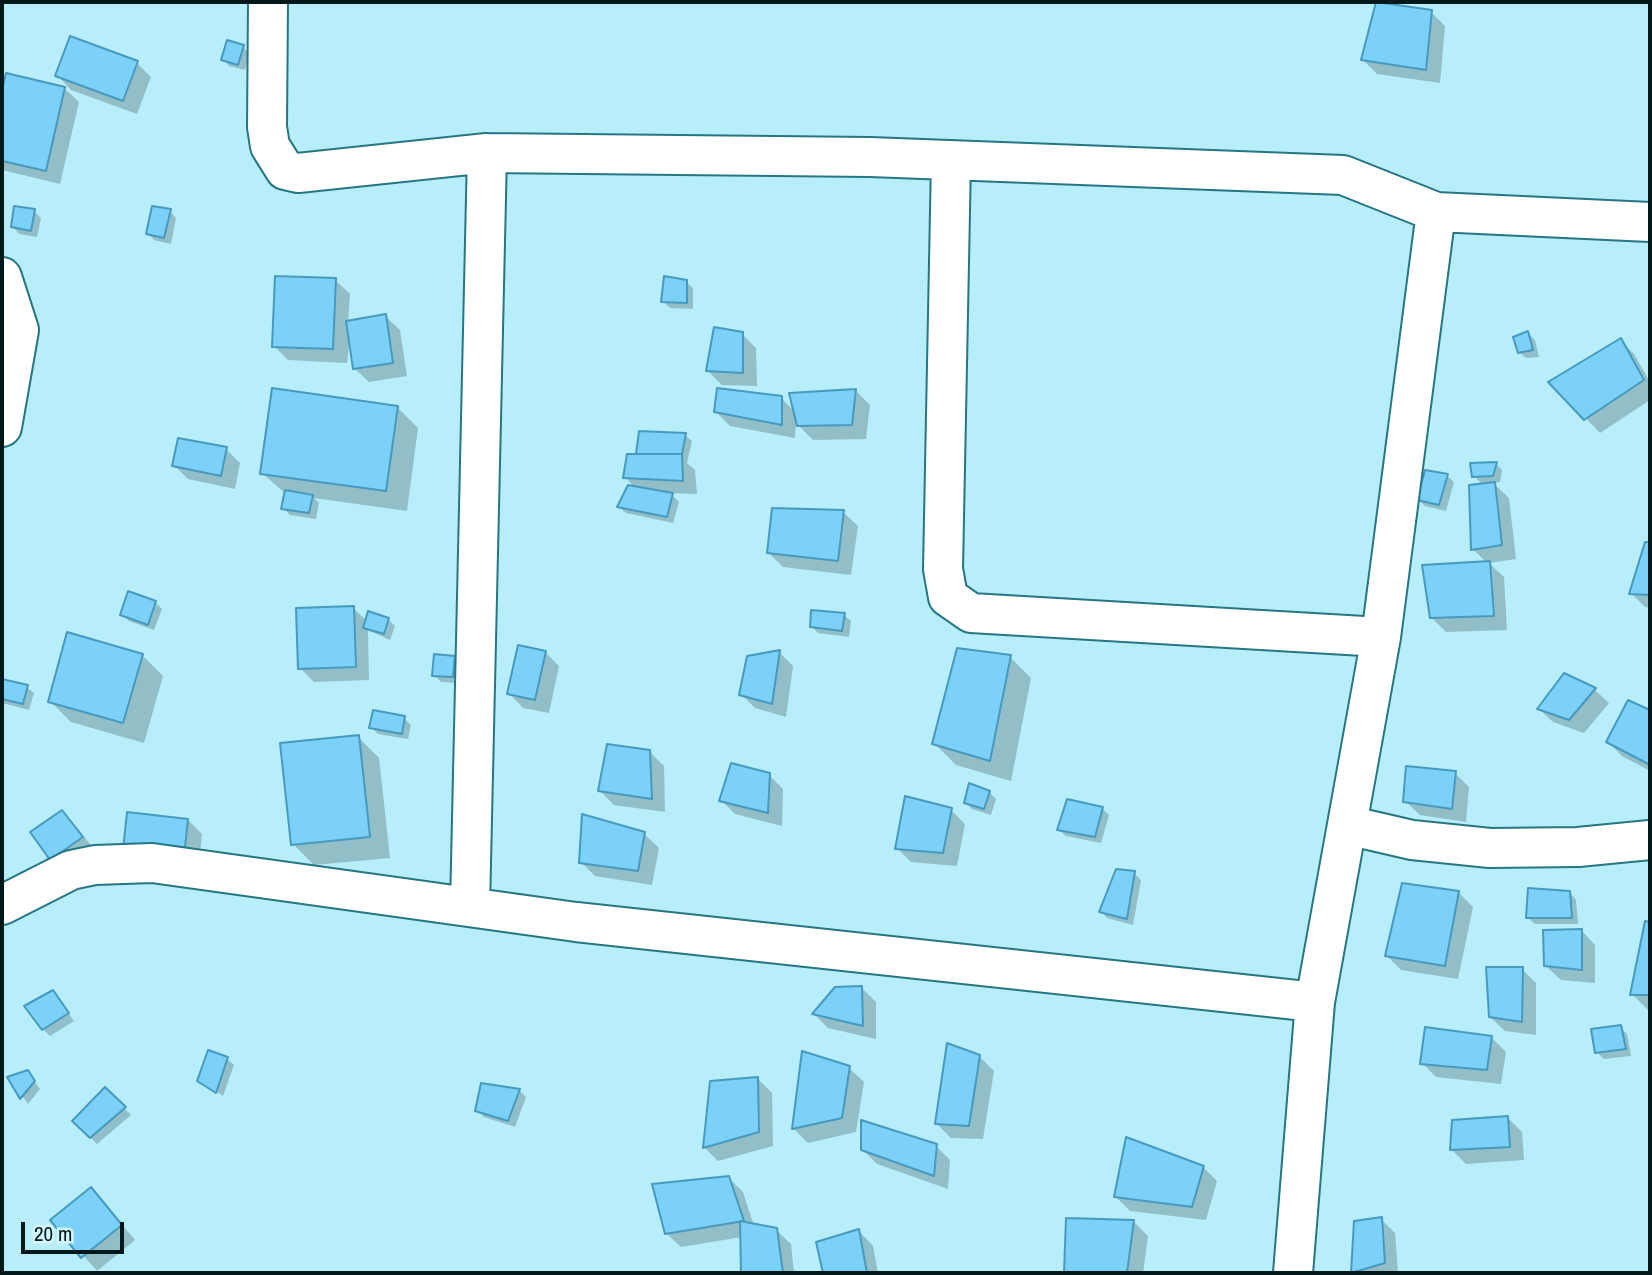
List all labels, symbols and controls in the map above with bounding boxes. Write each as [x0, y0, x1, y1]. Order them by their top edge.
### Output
scale bar [24, 1208, 128, 1252]
text: 20 m [34, 1219, 72, 1248]

